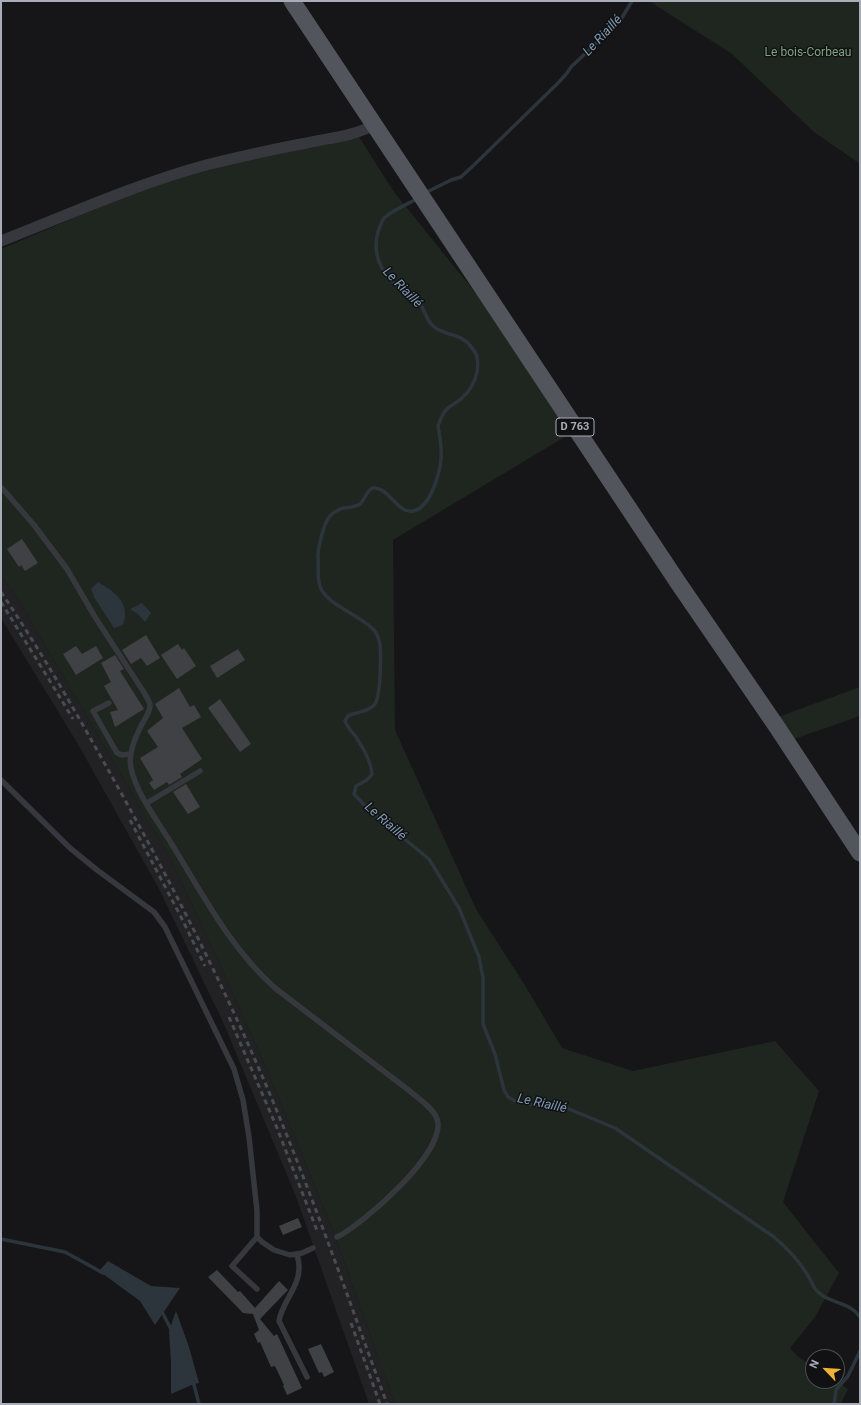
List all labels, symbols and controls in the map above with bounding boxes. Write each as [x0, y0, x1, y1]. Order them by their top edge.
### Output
water label: Le Riaillé [580, 12, 626, 60]
park label: Le bois-Corbeau [765, 46, 851, 60]
water label: Le Riaillé [379, 265, 425, 311]
road number: D 763 [556, 418, 594, 436]
water label: Le Riaillé [361, 800, 409, 844]
water label: Le Riaillé [516, 1091, 568, 1117]
north arrow [805, 1349, 845, 1389]
text: N [807, 1358, 822, 1370]

